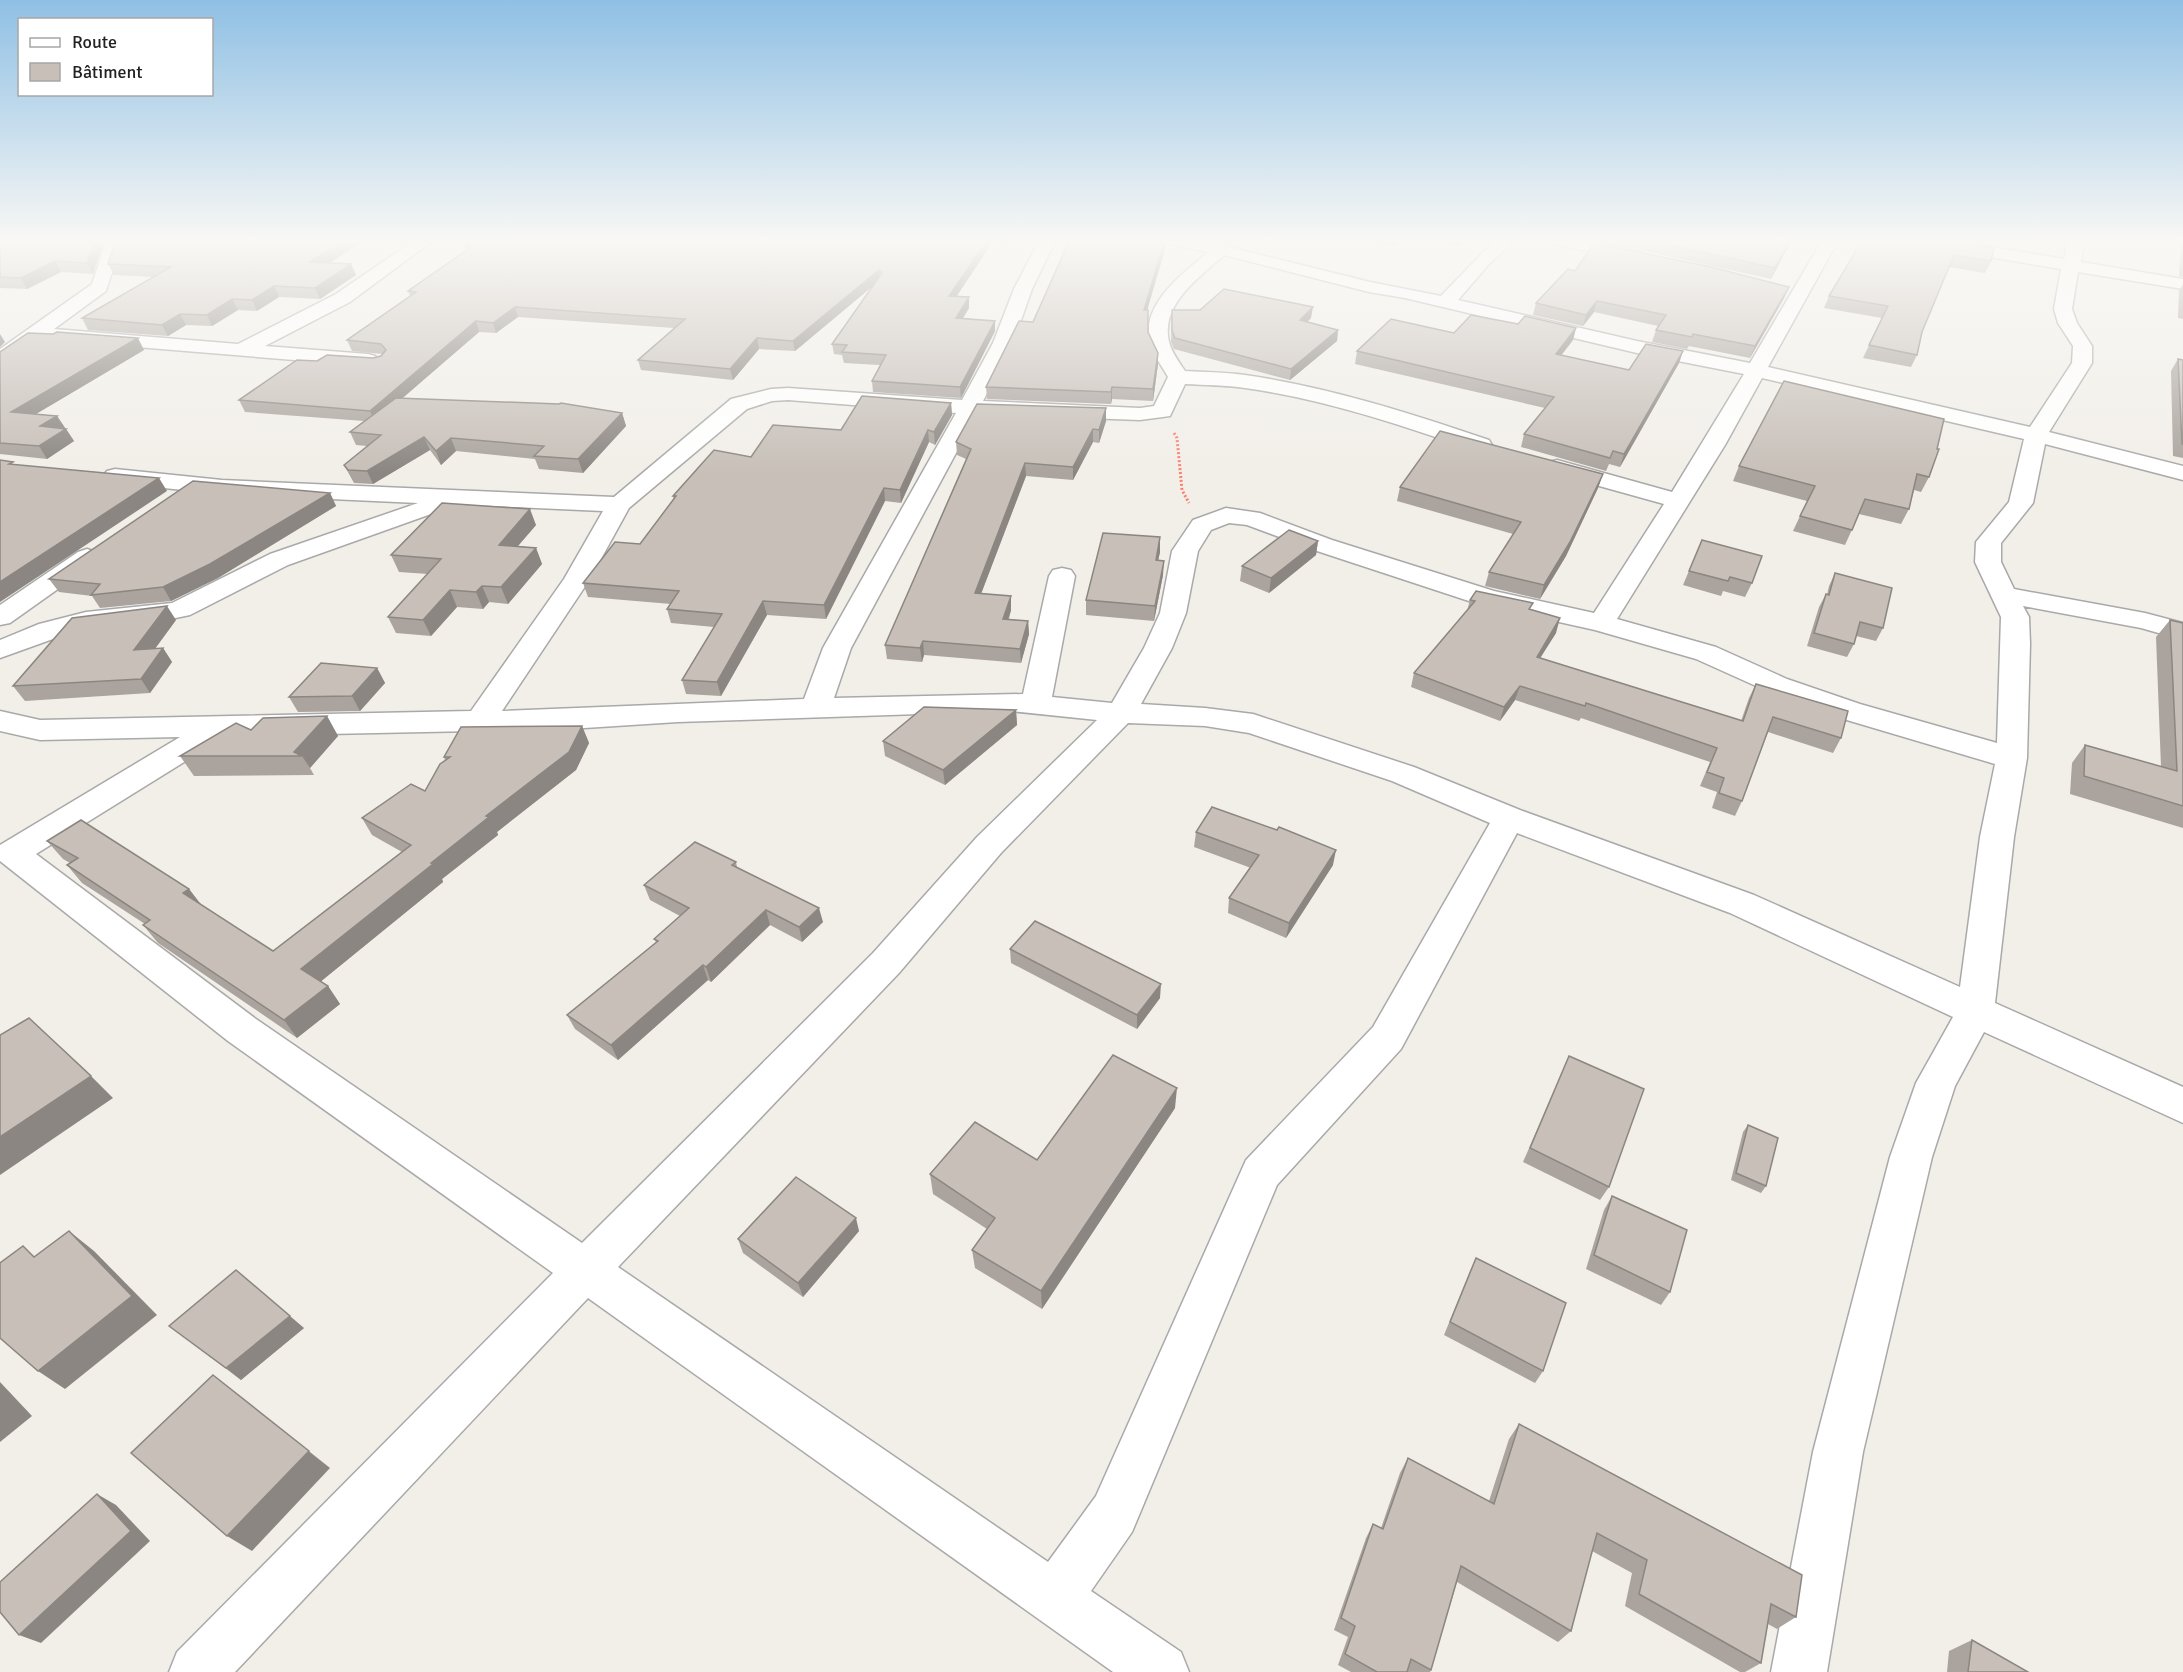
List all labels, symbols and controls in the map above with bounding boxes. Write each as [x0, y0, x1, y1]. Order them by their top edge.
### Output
legend [18, 18, 213, 96]
text: Route [72, 31, 117, 53]
text: Bâtiment [72, 61, 143, 83]

